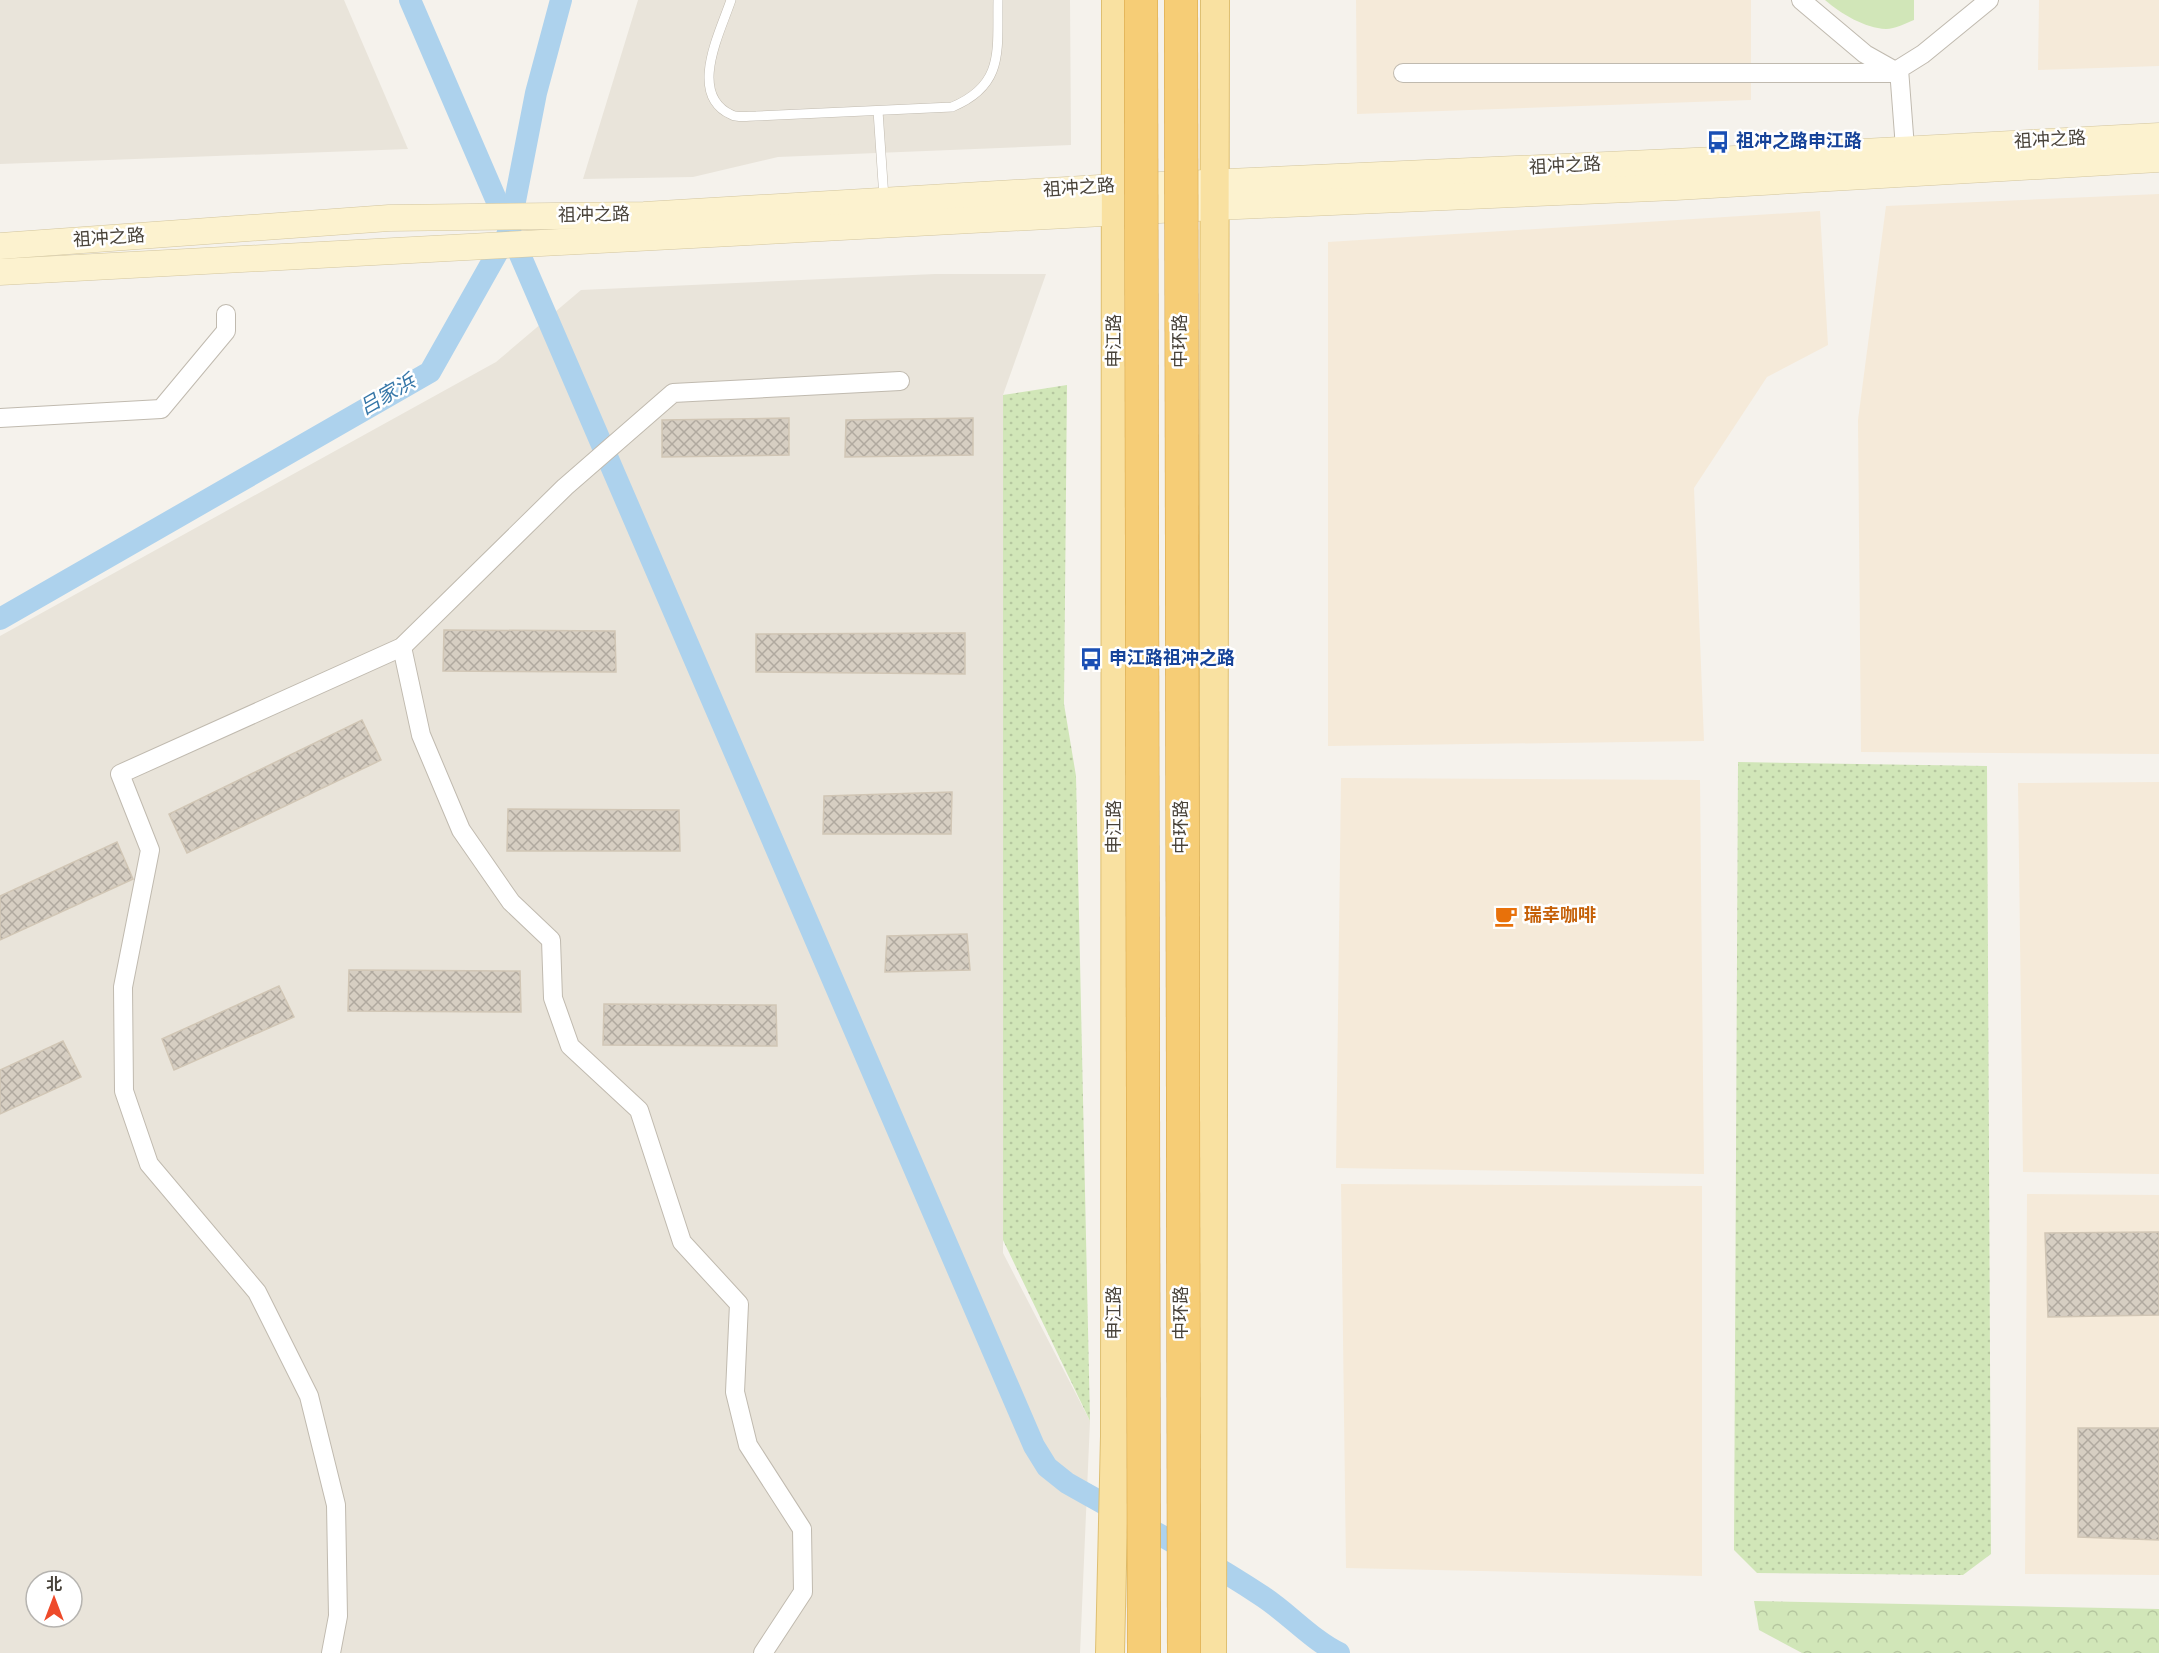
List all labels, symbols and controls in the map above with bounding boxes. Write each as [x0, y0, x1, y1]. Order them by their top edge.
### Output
street label: 祖冲之路 [2013, 128, 2087, 154]
bus stop icon: 祖冲之路申江路 [1705, 129, 1731, 155]
place label: 祖冲之路申江路 [1736, 131, 1862, 154]
street label: 祖冲之路 [1528, 154, 1602, 180]
street label: 祖冲之路 [1042, 175, 1116, 203]
street label: 祖冲之路 [558, 204, 630, 228]
street label: 祖冲之路 [72, 225, 146, 253]
street label: 申江路 [1104, 314, 1127, 368]
street label: 中环路 [1170, 314, 1193, 368]
water label: 吕家浜 [356, 369, 422, 422]
bus stop icon: 申江路祖冲之路 [1078, 646, 1104, 672]
place label: 申江路祖冲之路 [1109, 648, 1235, 671]
street label: 申江路 [1104, 800, 1127, 854]
street label: 中环路 [1171, 800, 1194, 854]
cafe icon: 瑞幸咖啡 [1493, 903, 1519, 929]
place label: 瑞幸咖啡 [1524, 905, 1596, 928]
street label: 申江路 [1104, 1286, 1127, 1340]
street label: 中环路 [1171, 1286, 1194, 1340]
north arrow [24, 1569, 84, 1629]
text: 北 [46, 1576, 62, 1596]

